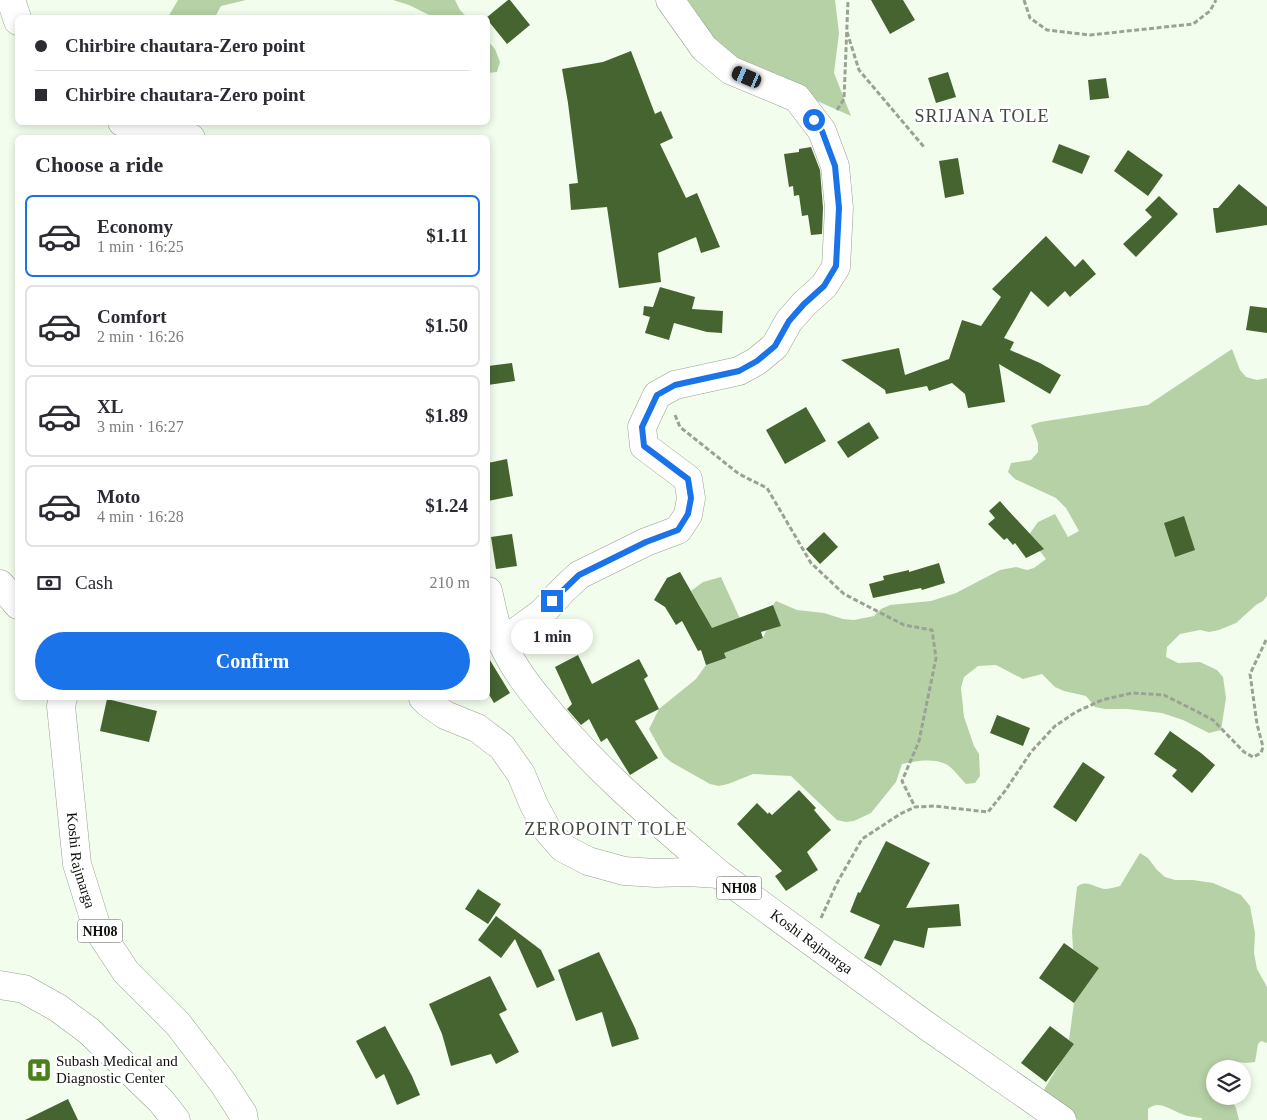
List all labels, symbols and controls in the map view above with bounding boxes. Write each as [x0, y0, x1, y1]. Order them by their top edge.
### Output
text: Chirbire chautara-Zero point [65, 35, 305, 56]
car [730, 64, 763, 90]
text: Chirbire chautara-Zero point [65, 84, 305, 105]
district label: SRIJANA TOLE [915, 106, 1049, 126]
route start [803, 109, 825, 131]
text: Choose a ride [35, 152, 163, 177]
icon: car [37, 214, 82, 259]
text: Economy [97, 216, 173, 237]
text: $1.11 [426, 225, 468, 246]
text: 1 min · 16:25 [97, 238, 184, 255]
icon: car [37, 304, 82, 349]
text: Comfort [97, 306, 167, 327]
text: $1.50 [425, 315, 468, 336]
text: 2 min · 16:26 [97, 328, 184, 345]
icon: car [37, 394, 82, 439]
text: XL [97, 396, 123, 417]
text: $1.89 [425, 405, 468, 426]
text: 3 min · 16:27 [97, 418, 184, 435]
icon: car [37, 484, 82, 529]
text: Moto [97, 486, 140, 507]
text: $1.24 [425, 495, 468, 516]
text: 4 min · 16:28 [97, 508, 184, 525]
icon: cash [35, 569, 63, 597]
text: Cash [75, 572, 113, 593]
text: 210 m [430, 574, 470, 591]
route end [541, 590, 563, 612]
callout: 1 min [511, 618, 593, 654]
text: 1 min [533, 628, 571, 645]
button: Confirm [35, 632, 470, 690]
street label: Koshi Rajmarga [64, 812, 98, 910]
district label: ZEROPOINT TOLE [524, 819, 688, 839]
road number: NH08 [716, 876, 762, 900]
street label: Koshi Rajmarga [767, 906, 856, 977]
road number: NH08 [78, 919, 122, 942]
place label: Subash Medical and Diagnostic Center [56, 1053, 178, 1086]
hospital icon: Subash Medical and Diagnostic Center [26, 1057, 52, 1083]
map controls [1206, 1060, 1251, 1105]
button: layers [1206, 1060, 1251, 1105]

